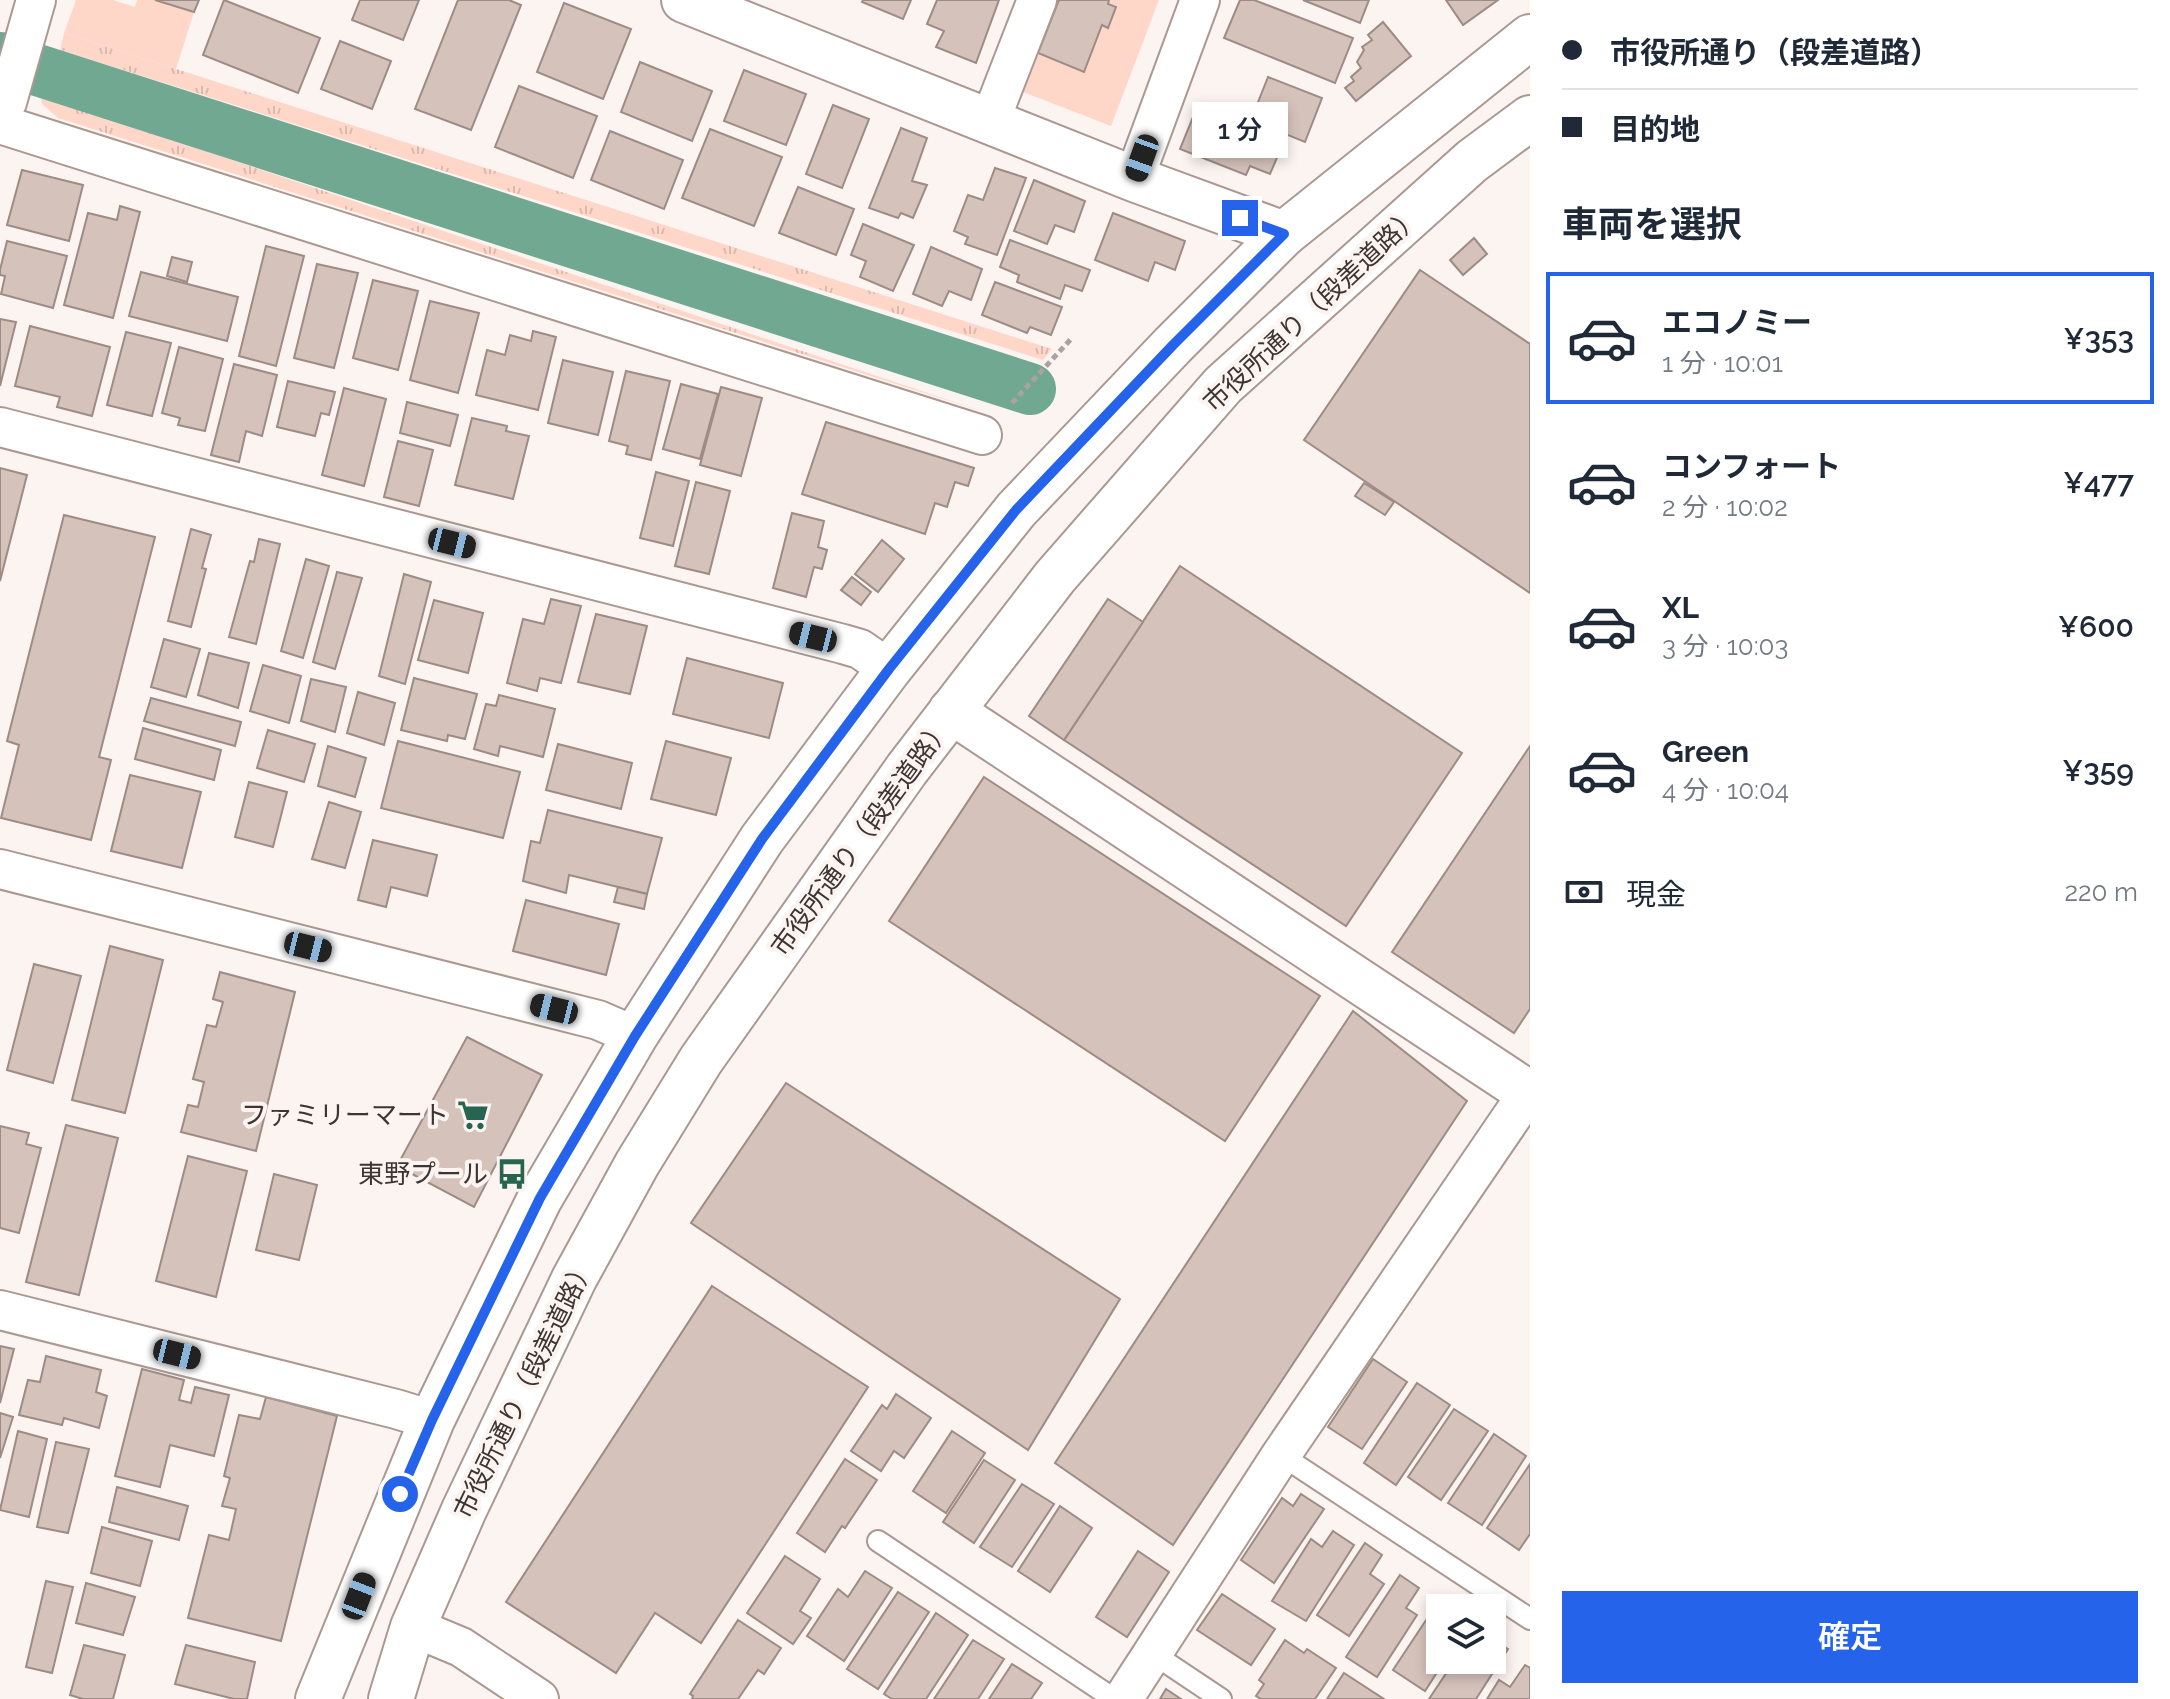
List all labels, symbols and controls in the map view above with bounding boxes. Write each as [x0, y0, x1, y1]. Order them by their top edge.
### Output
text: 市役所通り（段差道路） [1610, 35, 1940, 70]
callout: 1 分 [1192, 102, 1288, 158]
text: 目的地 [1610, 112, 1700, 147]
text: 1 分 [1218, 115, 1262, 145]
car [1123, 131, 1161, 185]
street label: 市役所通り（段差道路） [1197, 200, 1427, 418]
route end [1222, 200, 1258, 236]
text: 車両を選択 [1562, 203, 1742, 245]
icon: car [1566, 302, 1638, 374]
text: エコノミー [1662, 305, 1812, 340]
text: ¥353 [2064, 321, 2134, 356]
text: 1 分 · 10:01 [1662, 348, 1783, 378]
icon: car [1566, 446, 1638, 518]
text: コンフォート [1662, 449, 1841, 484]
text: ¥477 [2063, 465, 2134, 500]
text: 2 分 · 10:02 [1662, 492, 1788, 522]
car [426, 526, 478, 560]
icon: car [1566, 590, 1638, 662]
text: XL [1662, 590, 1699, 625]
text: ¥600 [2058, 609, 2134, 644]
car [787, 620, 839, 654]
text: 3 分 · 10:03 [1662, 631, 1788, 661]
street label: 市役所通り（段差道路） [765, 712, 957, 962]
icon: car [1566, 734, 1638, 806]
text: Green [1662, 734, 1749, 769]
text: ¥359 [2062, 753, 2134, 788]
text: 4 分 · 10:04 [1662, 775, 1789, 805]
icon: cash [1562, 870, 1606, 914]
text: 現金 [1626, 877, 1686, 912]
text: 220 m [2064, 877, 2138, 907]
car [282, 930, 334, 964]
car [528, 992, 580, 1026]
supermarket icon: ファミリーマート [456, 1098, 490, 1132]
place label: ファミリーマート [241, 1100, 449, 1130]
bus stop icon: 東野プール [495, 1157, 529, 1191]
place label: 東野プール [358, 1159, 488, 1189]
street label: 市役所通り（段差道路） [448, 1253, 600, 1523]
car [151, 1337, 203, 1371]
route start [382, 1476, 418, 1512]
car [339, 1569, 379, 1623]
button: 確定 [1562, 1591, 2138, 1683]
map controls [1426, 1594, 1506, 1674]
button: layers [1426, 1594, 1506, 1674]

